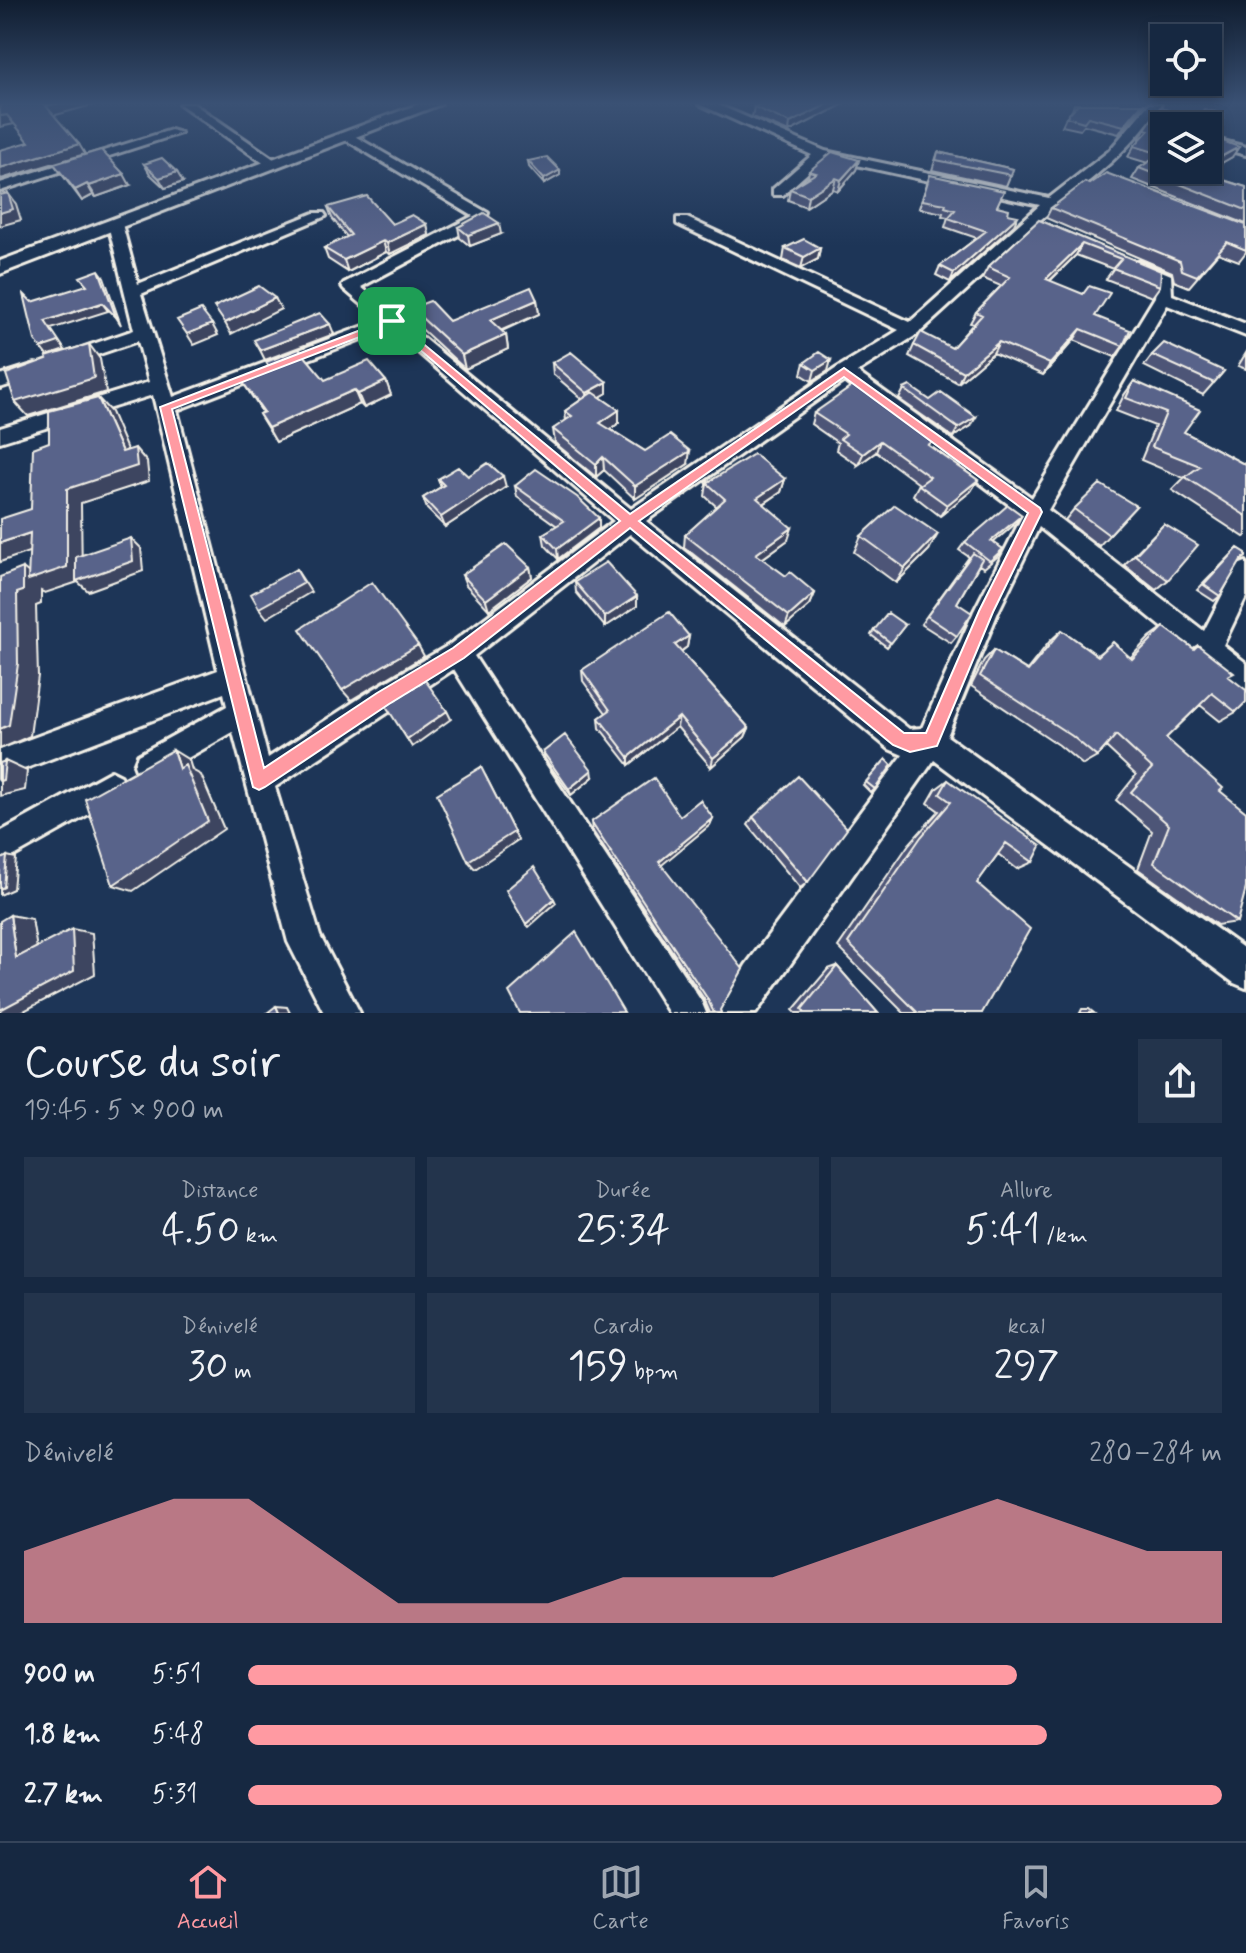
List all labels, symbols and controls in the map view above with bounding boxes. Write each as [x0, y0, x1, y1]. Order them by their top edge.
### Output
map controls [1150, 24, 1222, 184]
button: locate [1150, 24, 1222, 96]
button: layers [1150, 112, 1222, 184]
pin [358, 287, 426, 355]
icon: arrive [370, 299, 414, 343]
text: Course du soir [24, 1035, 280, 1093]
button: share [1138, 1039, 1222, 1123]
text: 19:45 · 5 × 900 m [24, 1094, 224, 1128]
text: Distance [181, 1177, 258, 1205]
text: Durée [595, 1177, 651, 1205]
text: Allure [1000, 1177, 1053, 1205]
text: 4.50 [161, 1205, 240, 1257]
text: 25:34 [576, 1205, 670, 1257]
text: 5:41 [965, 1205, 1040, 1257]
text: km [240, 1222, 278, 1250]
text: /km [1040, 1222, 1088, 1250]
text: Dénivelé [182, 1313, 258, 1341]
text: Cardio [593, 1313, 653, 1341]
text: kcal [1008, 1313, 1045, 1341]
text: 30 [187, 1341, 228, 1393]
text: 159 [568, 1341, 628, 1393]
text: 297 [993, 1341, 1059, 1393]
text: m [228, 1358, 252, 1386]
text: bpm [628, 1358, 678, 1386]
text: Dénivelé [24, 1437, 114, 1471]
text: 280–284 m [1089, 1437, 1222, 1471]
text: 900 m [24, 1658, 95, 1692]
text: 5:51 [152, 1658, 201, 1692]
text: 1.8 km [24, 1718, 101, 1752]
text: 5:48 [152, 1718, 204, 1752]
text: 2.7 km [24, 1778, 103, 1812]
text: 5:31 [152, 1778, 197, 1812]
tab: Accueil [177, 1860, 239, 1936]
tab: Carte [592, 1860, 649, 1936]
tab: Favoris [1002, 1860, 1069, 1936]

